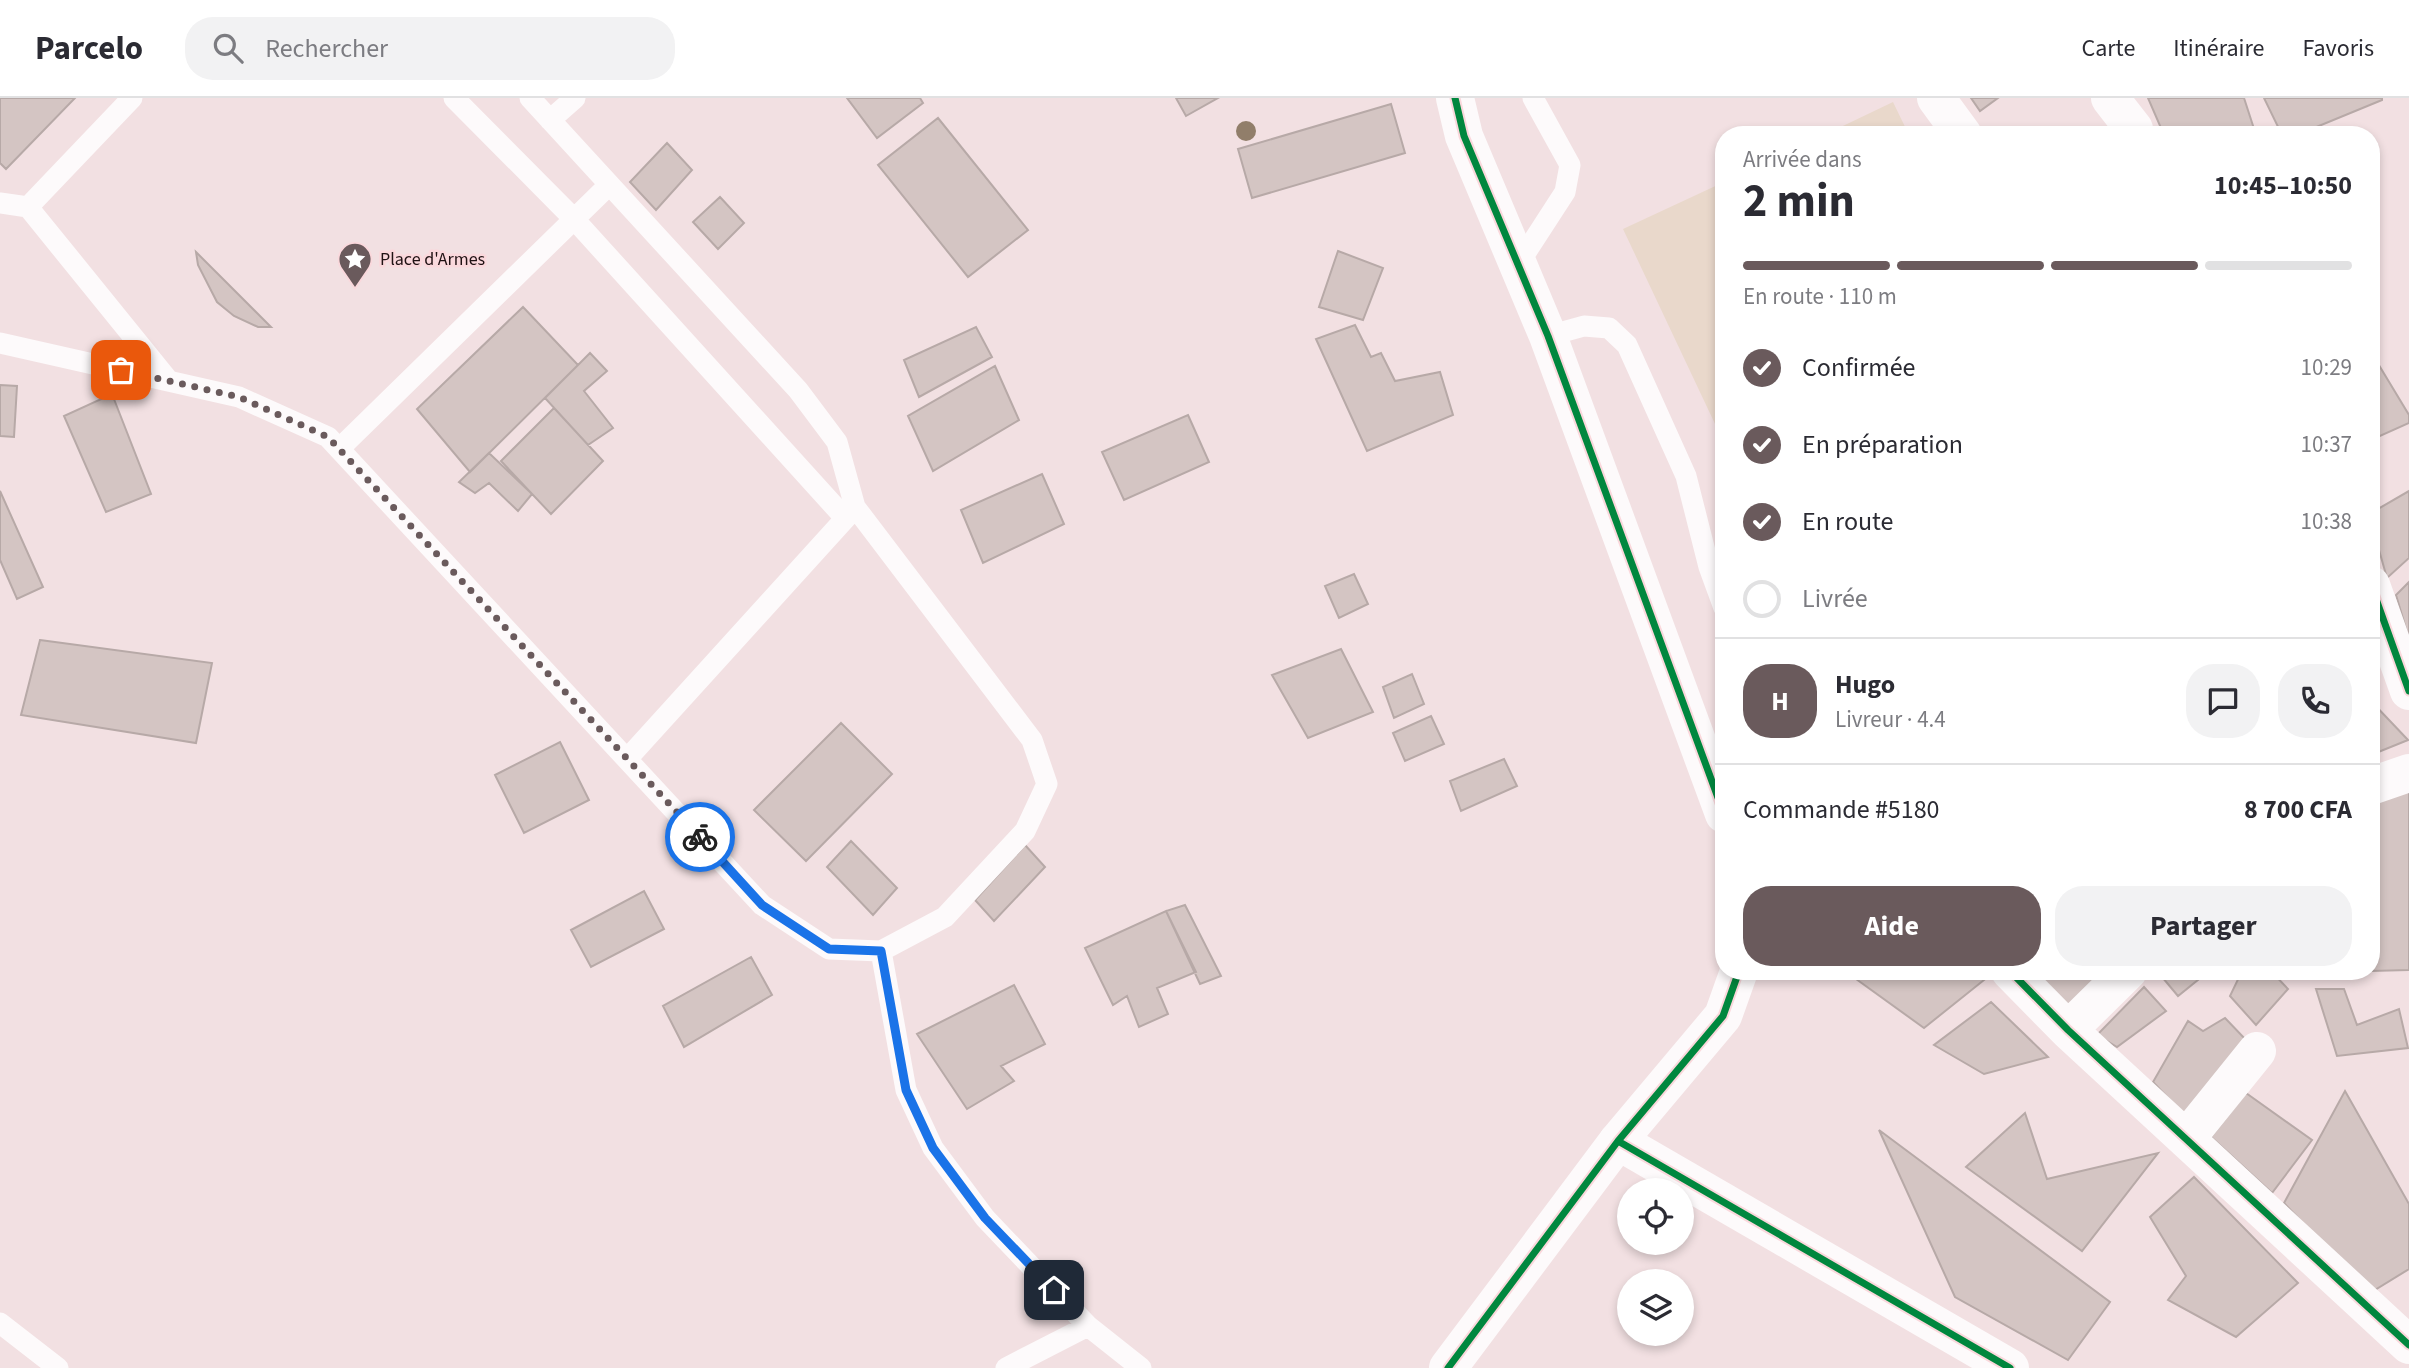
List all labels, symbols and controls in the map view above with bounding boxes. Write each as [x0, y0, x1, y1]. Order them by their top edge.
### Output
search box [185, 17, 675, 80]
text: Parcelo [35, 25, 143, 72]
icon: search [209, 29, 247, 67]
text: Rechercher [265, 30, 388, 67]
text: Carte [2081, 31, 2135, 66]
text: Itinéraire [2173, 31, 2264, 66]
text: Favoris [2302, 31, 2374, 66]
text: Arrivée dans [1743, 143, 1862, 176]
text: 10:45–10:50 [2214, 167, 2352, 204]
text: 2 min [1743, 169, 1855, 234]
place icon: Place d'Armes [336, 240, 374, 289]
place label: Place d'Armes [380, 247, 485, 272]
text: En route · 110 m [1743, 280, 1897, 313]
pin [91, 340, 151, 400]
icon: check [1743, 349, 1781, 387]
text: Confirmée [1802, 349, 1916, 386]
icon: bag [102, 351, 140, 389]
text: 10:29 [2301, 351, 2352, 384]
icon: check [1743, 426, 1781, 464]
text: En préparation [1802, 426, 1963, 463]
text: 10:37 [2301, 428, 2352, 461]
icon: check [1743, 503, 1781, 541]
text: En route [1802, 503, 1893, 540]
text: 10:38 [2301, 505, 2352, 538]
text: Livrée [1802, 580, 1868, 617]
button: chat [2186, 664, 2260, 738]
button: phone [2278, 664, 2352, 738]
text: Hugo [1835, 666, 1895, 703]
text: H [1771, 683, 1789, 720]
text: Livreur · 4.4 [1835, 703, 1946, 736]
text: Commande #5180 [1743, 791, 1940, 828]
text: 8 700 CFA [2244, 791, 2352, 828]
courier [665, 802, 735, 872]
icon: bike [681, 818, 719, 856]
button: Aide [1743, 886, 2041, 966]
button: Partager [2055, 886, 2352, 966]
map controls [1617, 1178, 1694, 1346]
button: locate [1617, 1178, 1694, 1255]
pin [1024, 1260, 1084, 1320]
button: layers [1617, 1269, 1694, 1346]
icon: home [1035, 1271, 1073, 1309]

